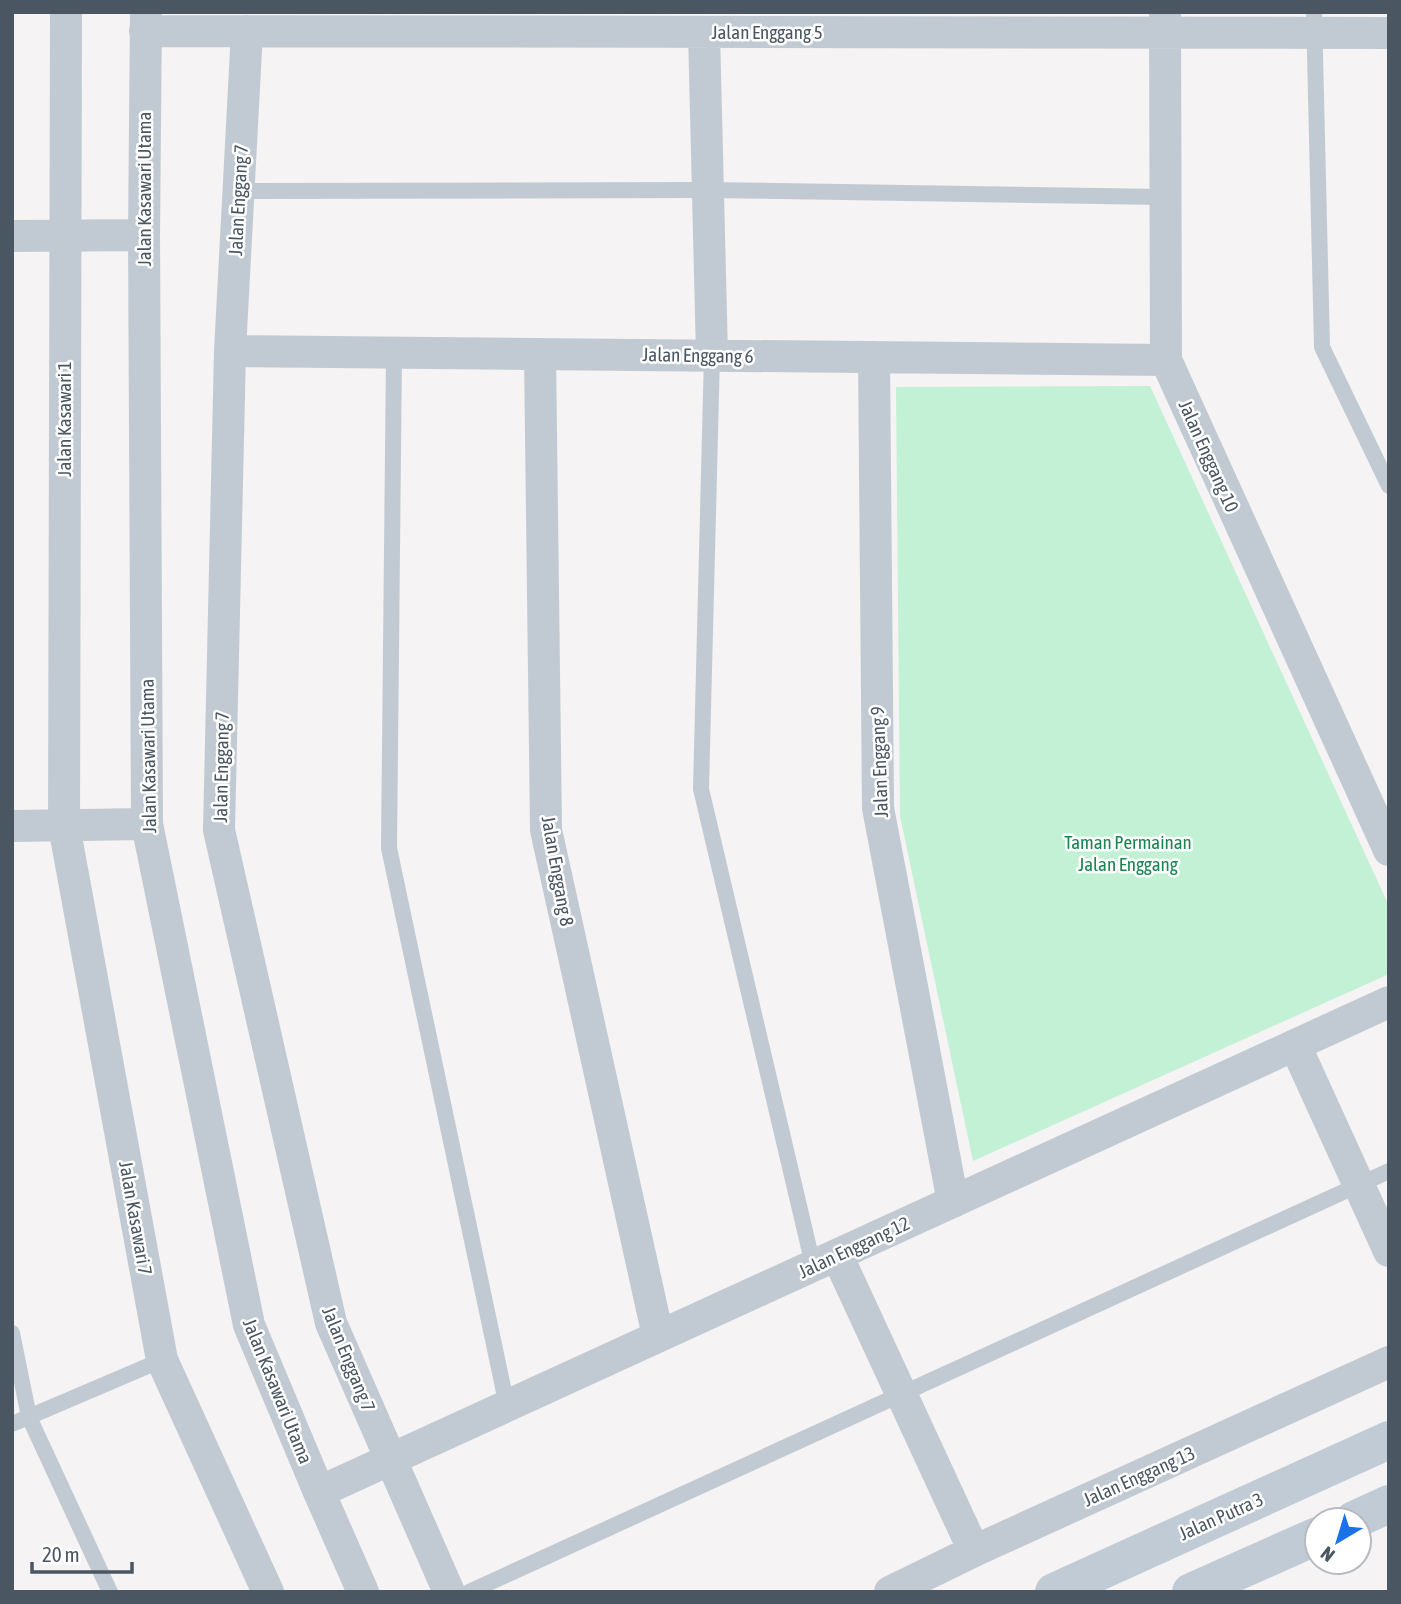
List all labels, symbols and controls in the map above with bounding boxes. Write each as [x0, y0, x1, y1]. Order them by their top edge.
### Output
street label: Jalan Enggang 5 [711, 21, 823, 43]
street label: Jalan Kasawari Utama [133, 112, 155, 266]
street label: Jalan Enggang 7 [224, 144, 252, 256]
street label: Jalan Enggang 6 [642, 343, 754, 367]
street label: Jalan Kasawari 1 [53, 361, 75, 477]
street label: Jalan Enggang 10 [1175, 397, 1244, 515]
street label: Jalan Kasawari Utama [136, 679, 160, 833]
street label: Jalan Enggang 9 [866, 706, 892, 818]
street label: Jalan Enggang 7 [209, 711, 233, 823]
street label: Jalan Enggang 8 [538, 814, 579, 928]
park label: Taman Permainan Jalan Enggang [1064, 831, 1192, 875]
street label: Jalan Kasawari 7 [115, 1159, 157, 1277]
street label: Jalan Enggang 12 [795, 1212, 913, 1282]
street label: Jalan Enggang 7 [318, 1303, 380, 1415]
street label: Jalan Kasawari Utama [239, 1315, 317, 1467]
street label: Jalan Enggang 13 [1080, 1442, 1198, 1510]
street label: Jalan Putra 3 [1175, 1488, 1267, 1544]
north arrow [1303, 1506, 1373, 1576]
scale bar [32, 1530, 131, 1574]
text: 20 m [42, 1542, 80, 1566]
text: N [1316, 1542, 1339, 1567]

